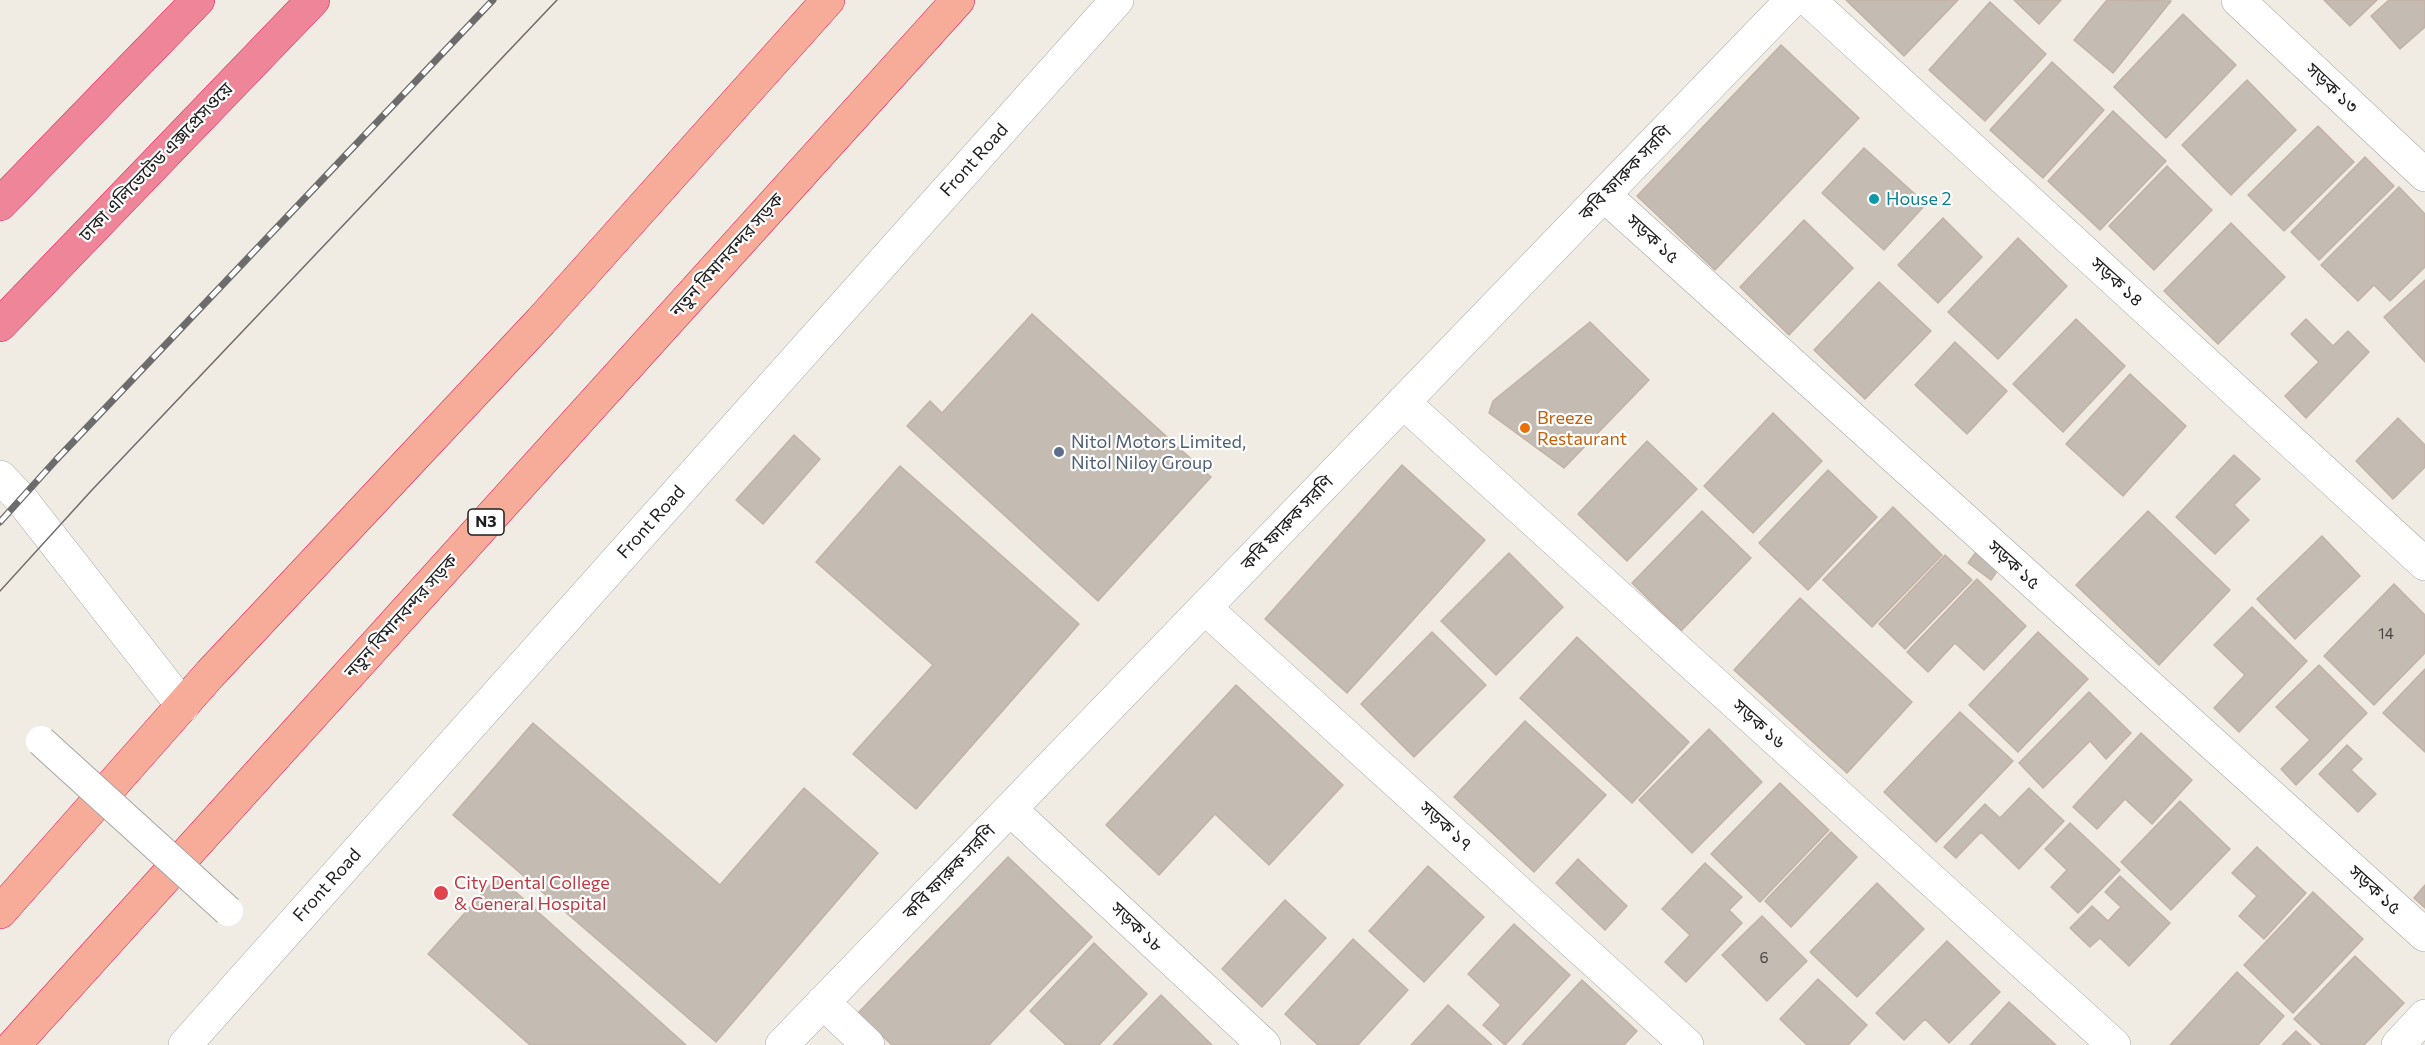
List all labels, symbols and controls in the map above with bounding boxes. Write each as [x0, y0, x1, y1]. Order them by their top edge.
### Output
street label: সড়ক ১৩ [2301, 59, 2363, 117]
street label: ঢাকা এলিভেটেড এক্সপ্রেসওয়ে [75, 78, 237, 246]
street label: Front Road [936, 119, 1012, 201]
street label: কবি ফারুক সরণি [1574, 121, 1676, 225]
place label: House 2 [1886, 188, 1951, 210]
street label: নতুন বিমানবন্দর সড়ক [666, 189, 788, 321]
marker: House 2 [1867, 192, 1881, 206]
street label: সড়ক ১৫ [1622, 210, 1684, 268]
street label: সড়ক ১৪ [2086, 253, 2148, 311]
place label: Breeze Restaurant [1537, 407, 1627, 450]
marker: Breeze Restaurant [1518, 421, 1532, 435]
place label: Nitol Motors Limited, Nitol Niloy Group [1071, 431, 1246, 474]
marker: Nitol Motors Limited, Nitol Niloy Group [1052, 445, 1066, 459]
street label: কবি ফারুক সরণি [1236, 471, 1338, 575]
street label: Front Road [613, 481, 689, 563]
road number: N3 [468, 509, 504, 535]
street label: সড়ক ১৫ [1983, 536, 2045, 594]
street label: নতুন বিমানবন্দর সড়ক [340, 550, 462, 682]
house number: 14 [2378, 625, 2394, 643]
street label: সড়ক ১৬ [1728, 695, 1790, 753]
street label: সড়ক ১৭ [1415, 797, 1477, 855]
street label: কবি ফারুক সরণি [898, 820, 1000, 924]
street label: Front Road [289, 844, 365, 926]
street label: সড়ক ১৫ [2344, 861, 2406, 919]
place label: City Dental College & General Hospital [454, 872, 610, 914]
marker: City Dental College & General Hospital [432, 884, 450, 902]
street label: সড়ক ১৮ [1106, 898, 1168, 956]
house number: 6 [1759, 949, 1769, 967]

